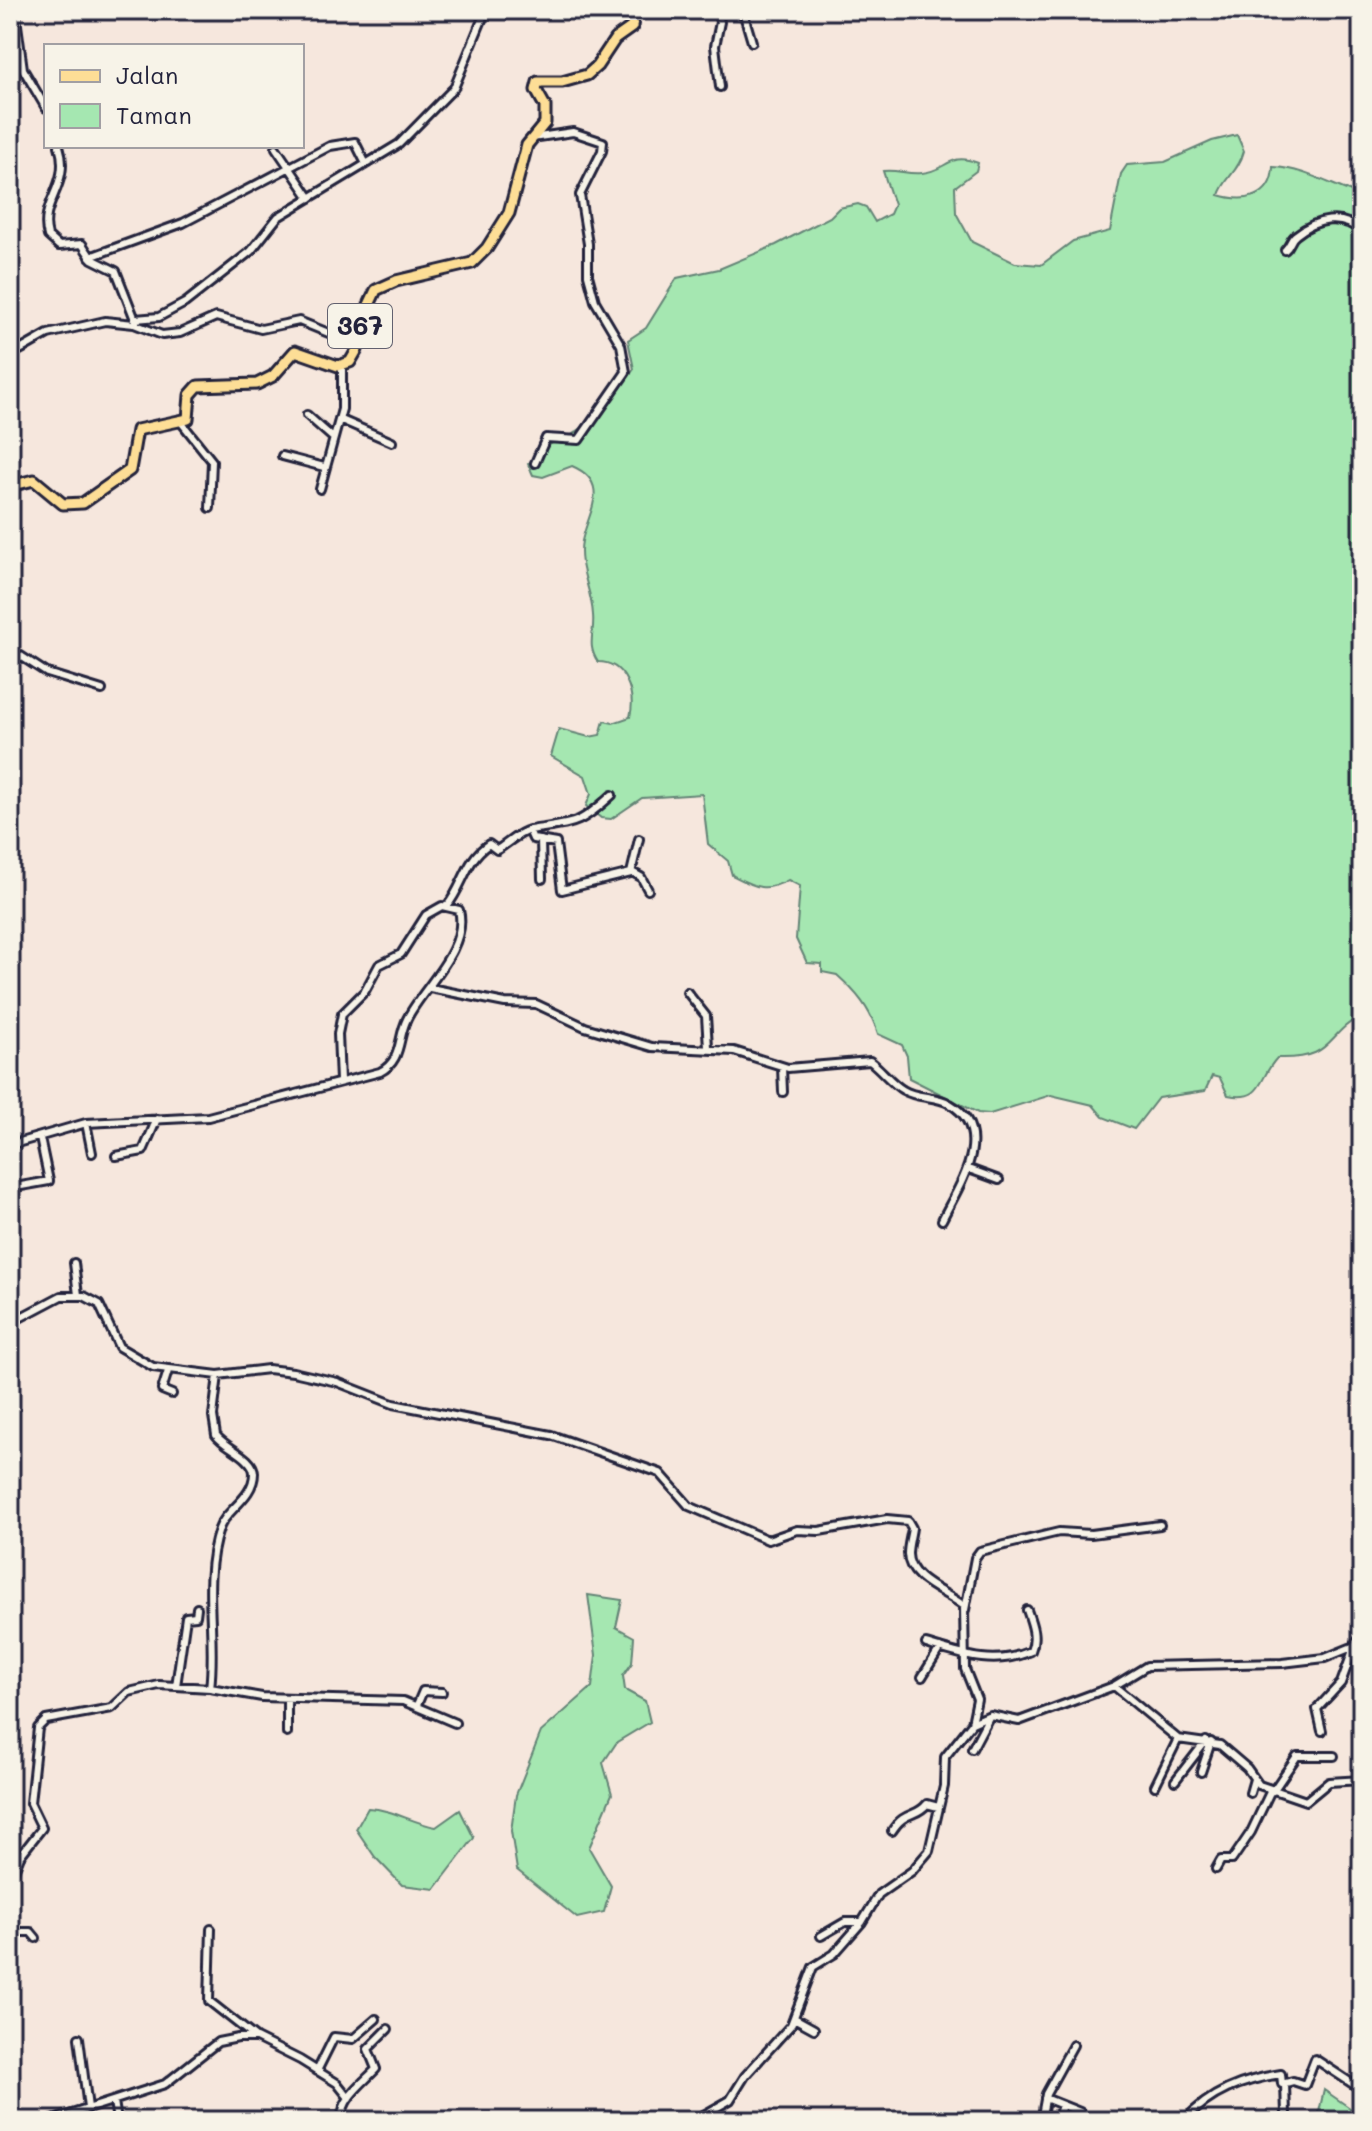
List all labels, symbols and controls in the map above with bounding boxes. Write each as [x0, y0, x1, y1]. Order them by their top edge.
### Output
legend [44, 44, 304, 148]
text: Jalan [116, 59, 178, 90]
text: Taman [116, 99, 192, 130]
road number: 367 [328, 304, 392, 348]

